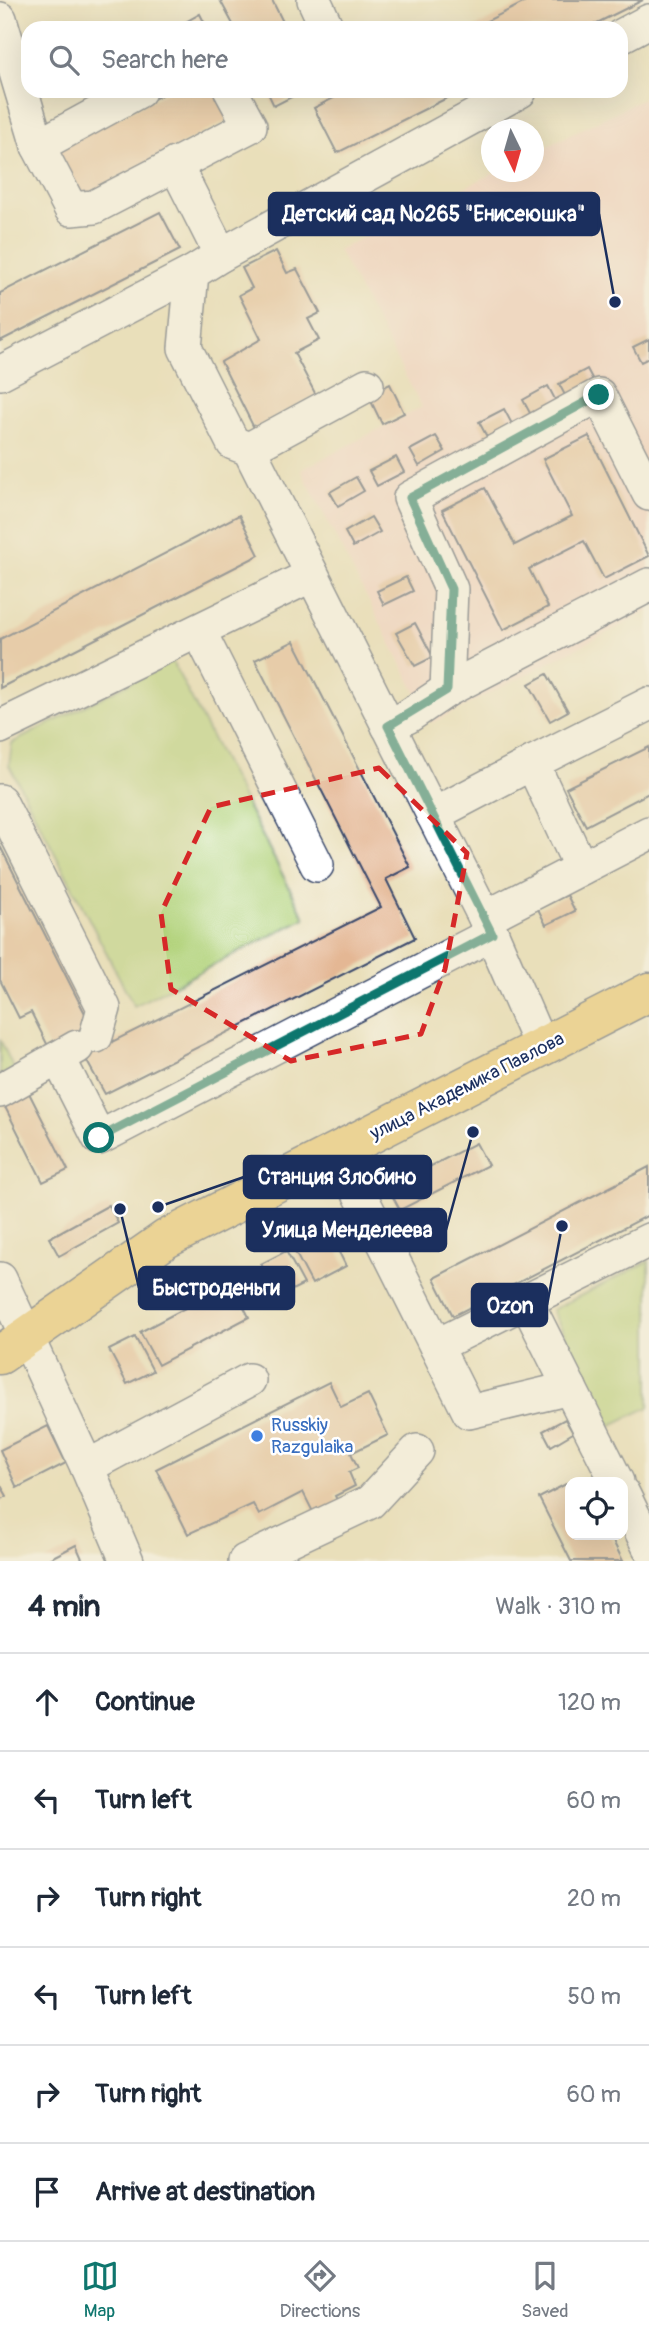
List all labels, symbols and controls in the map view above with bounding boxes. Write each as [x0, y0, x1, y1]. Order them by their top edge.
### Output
search box [21, 21, 628, 98]
icon: search [45, 41, 83, 79]
text: Search here [101, 44, 228, 76]
north arrow [481, 119, 544, 182]
callout: Детский сад №265 "Енисеюшка" [269, 193, 599, 235]
text: Детский сад №265 "Енисеюшка" [281, 201, 585, 228]
route end [583, 379, 614, 410]
street label: улица Академика Павлова [365, 1026, 568, 1146]
route start [83, 1122, 114, 1153]
callout: Станция Злобино [244, 1156, 431, 1198]
text: Станция Злобино [258, 1164, 417, 1191]
callout: Улица Менделеева [247, 1209, 446, 1251]
text: Улица Менделеева [261, 1217, 433, 1244]
callout: Быстроденьги [139, 1267, 294, 1309]
text: Быстроденьги [152, 1275, 280, 1302]
callout: Ozon [472, 1284, 547, 1326]
text: Ozon [486, 1293, 534, 1320]
place label: Russkiy Razgulaika [271, 1413, 354, 1459]
marker: Russkiy Razgulaika [249, 1428, 265, 1444]
map controls [565, 1477, 628, 1540]
button: locate [565, 1477, 628, 1540]
text: 4 min [28, 1588, 101, 1625]
text: Walk · 310 m [495, 1592, 621, 1621]
icon: ahead [28, 1683, 66, 1721]
text: Continue [95, 1686, 195, 1718]
text: 120 m [558, 1688, 621, 1717]
icon: left [28, 1781, 66, 1819]
text: Turn left [95, 1784, 191, 1816]
text: 60 m [566, 1786, 621, 1815]
icon: right [28, 1879, 66, 1917]
text: Turn right [95, 1882, 201, 1914]
text: 20 m [567, 1884, 621, 1913]
icon: left [28, 1977, 66, 2015]
text: Turn left [95, 1980, 191, 2012]
text: 50 m [567, 1982, 621, 2011]
icon: right [28, 2075, 66, 2113]
text: Turn right [95, 2078, 201, 2110]
text: 60 m [566, 2080, 621, 2109]
icon: arrive [28, 2173, 66, 2211]
text: Arrive at destination [95, 2176, 315, 2208]
tab: Map [81, 2257, 119, 2323]
tab: Directions [280, 2257, 360, 2323]
tab: Saved [521, 2257, 568, 2323]

